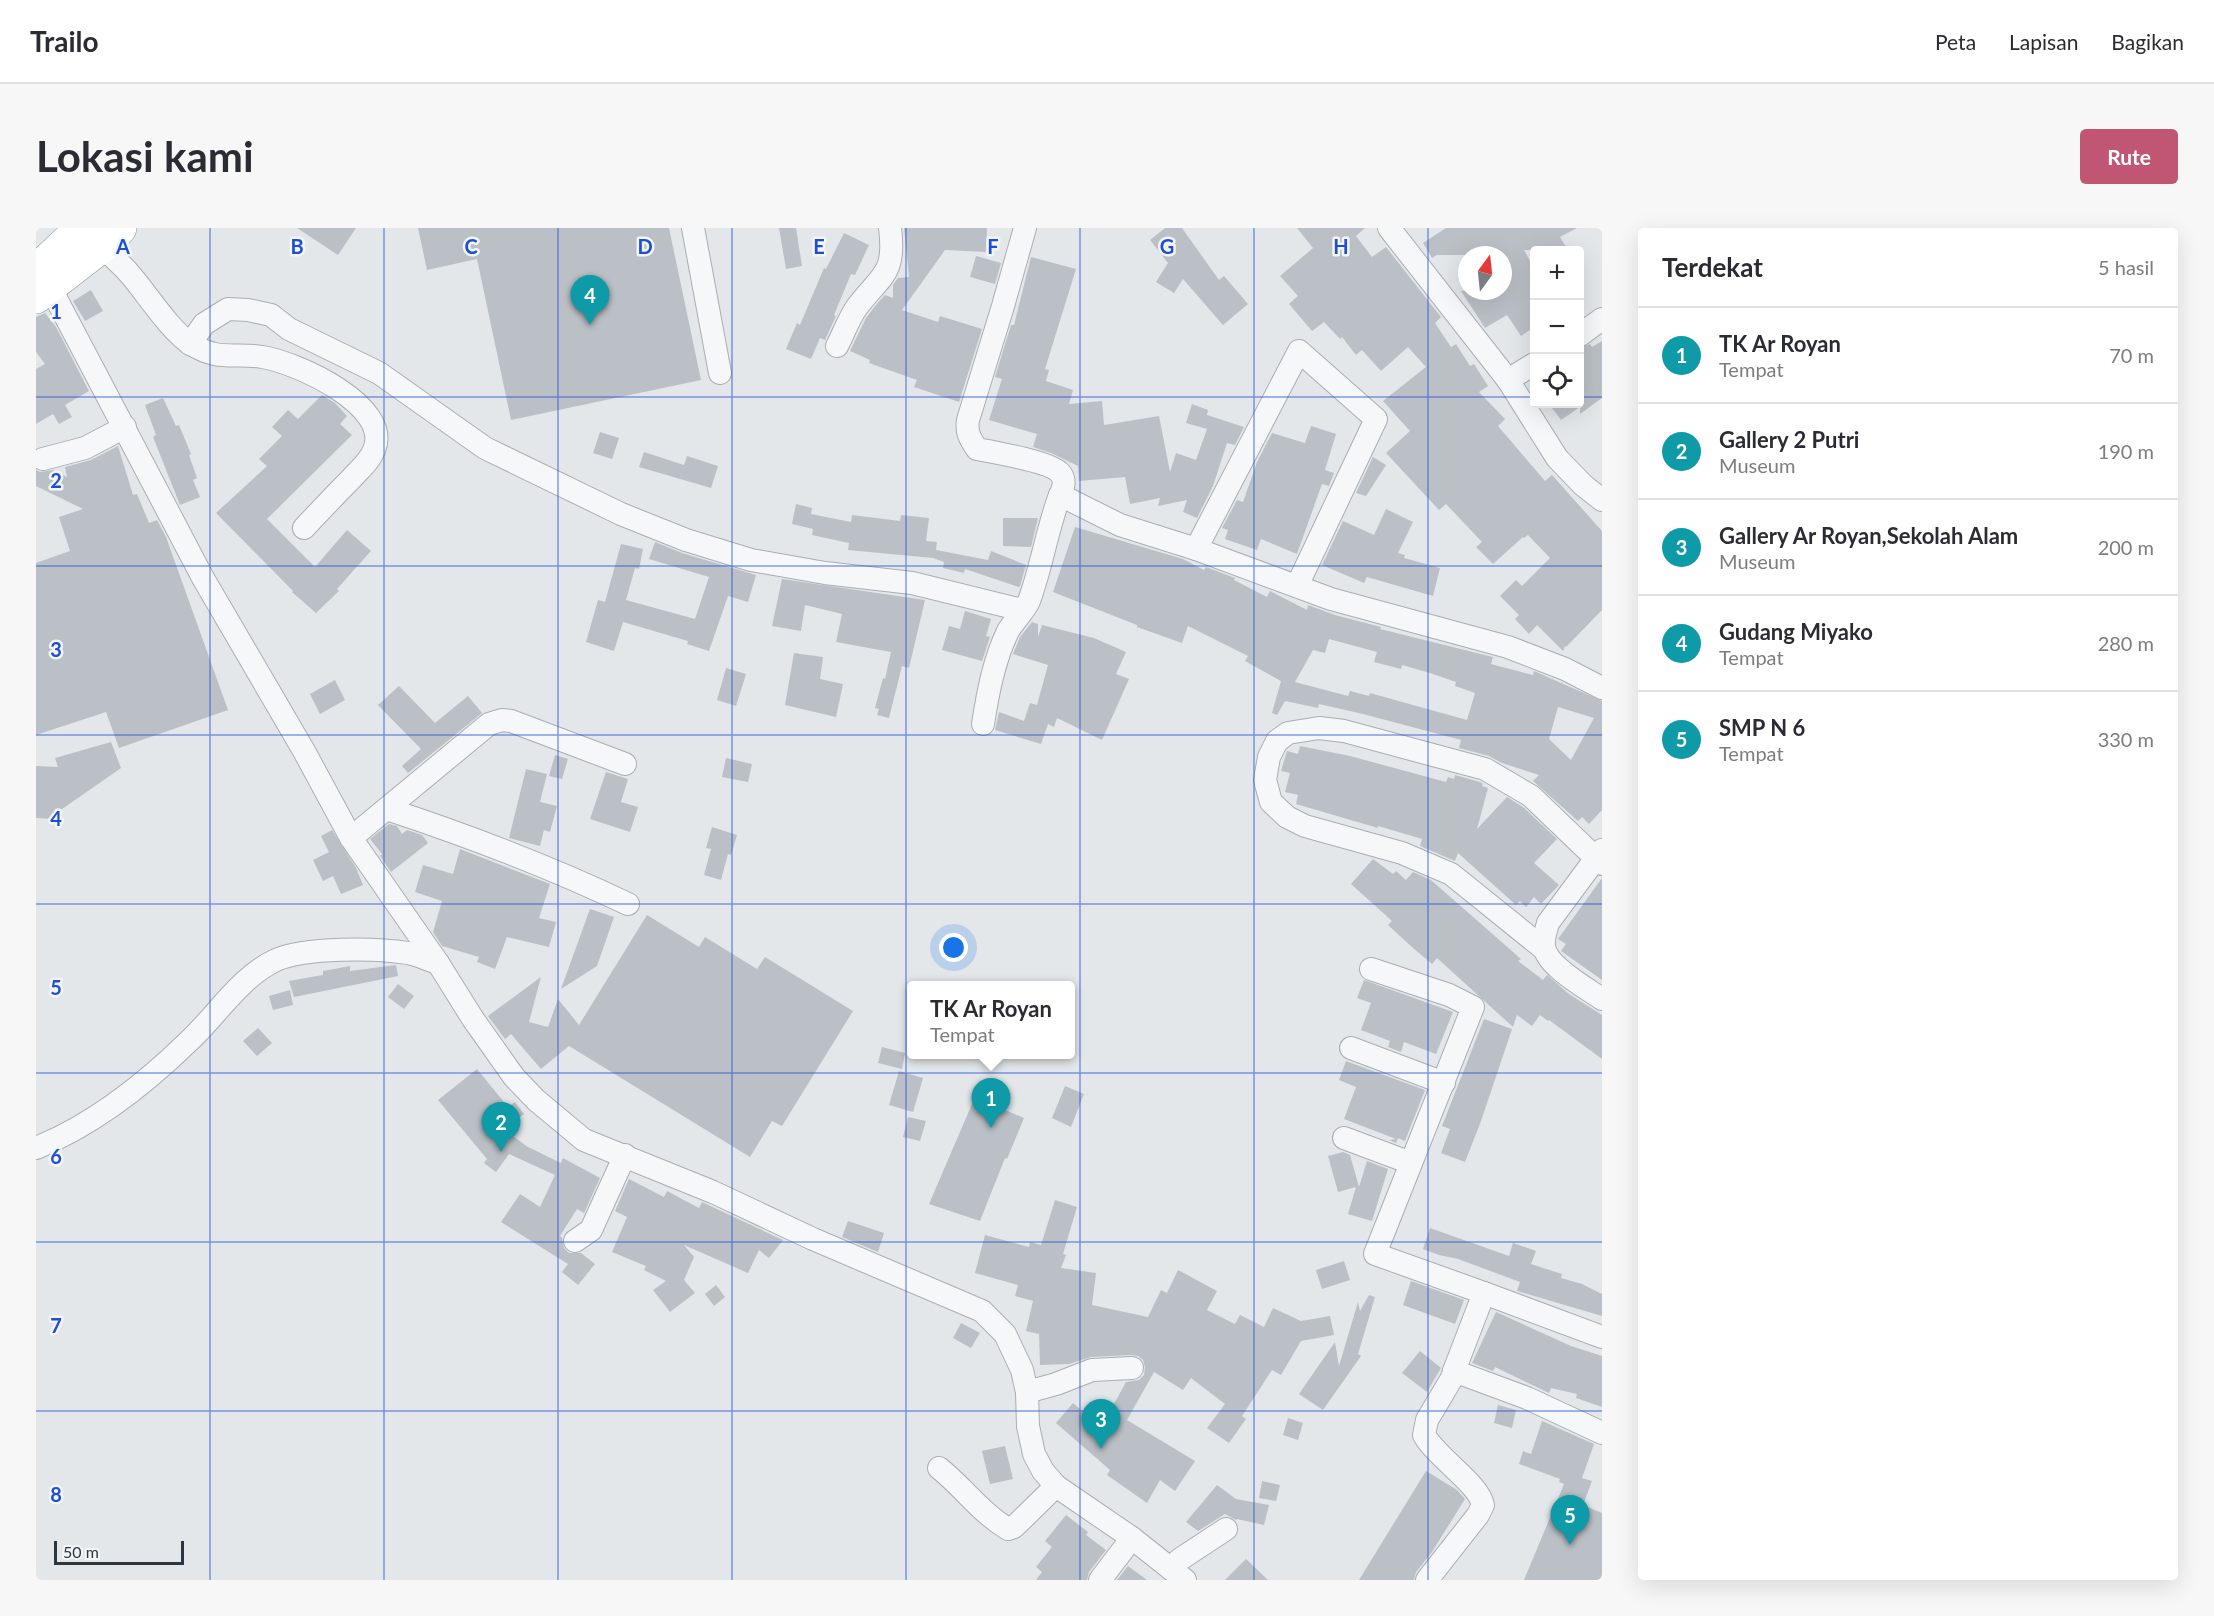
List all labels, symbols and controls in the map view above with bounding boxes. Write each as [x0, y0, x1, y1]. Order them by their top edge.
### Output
text: Trailo [30, 24, 99, 58]
text: Peta [1935, 29, 1976, 54]
text: Lapisan [2009, 29, 2078, 54]
text: Bagikan [2111, 29, 2184, 54]
button: Rute [2080, 129, 2178, 184]
text: Lokasi kami [36, 131, 254, 181]
text: A [115, 234, 130, 258]
text: B [290, 234, 304, 258]
text: C [464, 234, 478, 258]
text: D [637, 234, 653, 258]
text: E [813, 234, 825, 258]
text: F [987, 234, 999, 258]
text: G [1160, 234, 1174, 258]
text: H [1333, 234, 1349, 258]
north arrow [1458, 246, 1512, 300]
map controls [1530, 246, 1584, 408]
button: + [1530, 246, 1584, 300]
text: Terdekat [1662, 251, 1763, 283]
text: 5 hasil [2098, 255, 2154, 279]
pin: 4 [570, 276, 610, 325]
text: 1 [50, 299, 62, 323]
button: − [1530, 300, 1584, 354]
text: TK Ar Royan [1719, 330, 1841, 357]
text: 1 [1676, 343, 1687, 367]
text: 70 m [2109, 343, 2154, 367]
button: locate [1530, 354, 1584, 408]
text: Tempat [1719, 357, 1784, 381]
text: Gallery 2 Putri [1719, 426, 1859, 453]
text: 2 [1676, 439, 1687, 463]
text: 190 m [2098, 439, 2154, 463]
text: Museum [1719, 453, 1795, 477]
text: 2 [50, 468, 62, 492]
text: Gallery Ar Royan,Sekolah Alam [1719, 522, 2018, 549]
text: 3 [1676, 535, 1687, 559]
text: 200 m [2098, 535, 2154, 559]
text: Museum [1719, 549, 1795, 573]
text: Gudang Miyako [1719, 618, 1873, 645]
text: 4 [1676, 631, 1687, 655]
text: 280 m [2098, 631, 2154, 655]
text: 3 [50, 637, 62, 661]
text: Tempat [1719, 645, 1784, 669]
text: SMP N 6 [1719, 714, 1805, 741]
text: 5 [1676, 727, 1687, 751]
text: 330 m [2098, 727, 2154, 751]
text: Tempat [1719, 741, 1784, 765]
text: 4 [50, 806, 62, 830]
your location [939, 933, 968, 962]
text: 5 [50, 975, 62, 999]
popup [907, 981, 1075, 1059]
text: TK Ar Royan [930, 995, 1052, 1022]
text: Tempat [930, 1022, 995, 1046]
pin: 1 [972, 1078, 1010, 1128]
pin: 2 [482, 1102, 520, 1152]
text: 6 [50, 1144, 62, 1168]
text: 7 [50, 1313, 62, 1337]
pin: 3 [1082, 1400, 1120, 1449]
text: 8 [50, 1482, 62, 1506]
pin: 5 [1550, 1496, 1589, 1545]
scale bar [54, 1538, 184, 1566]
text: 50 m [63, 1542, 99, 1561]

